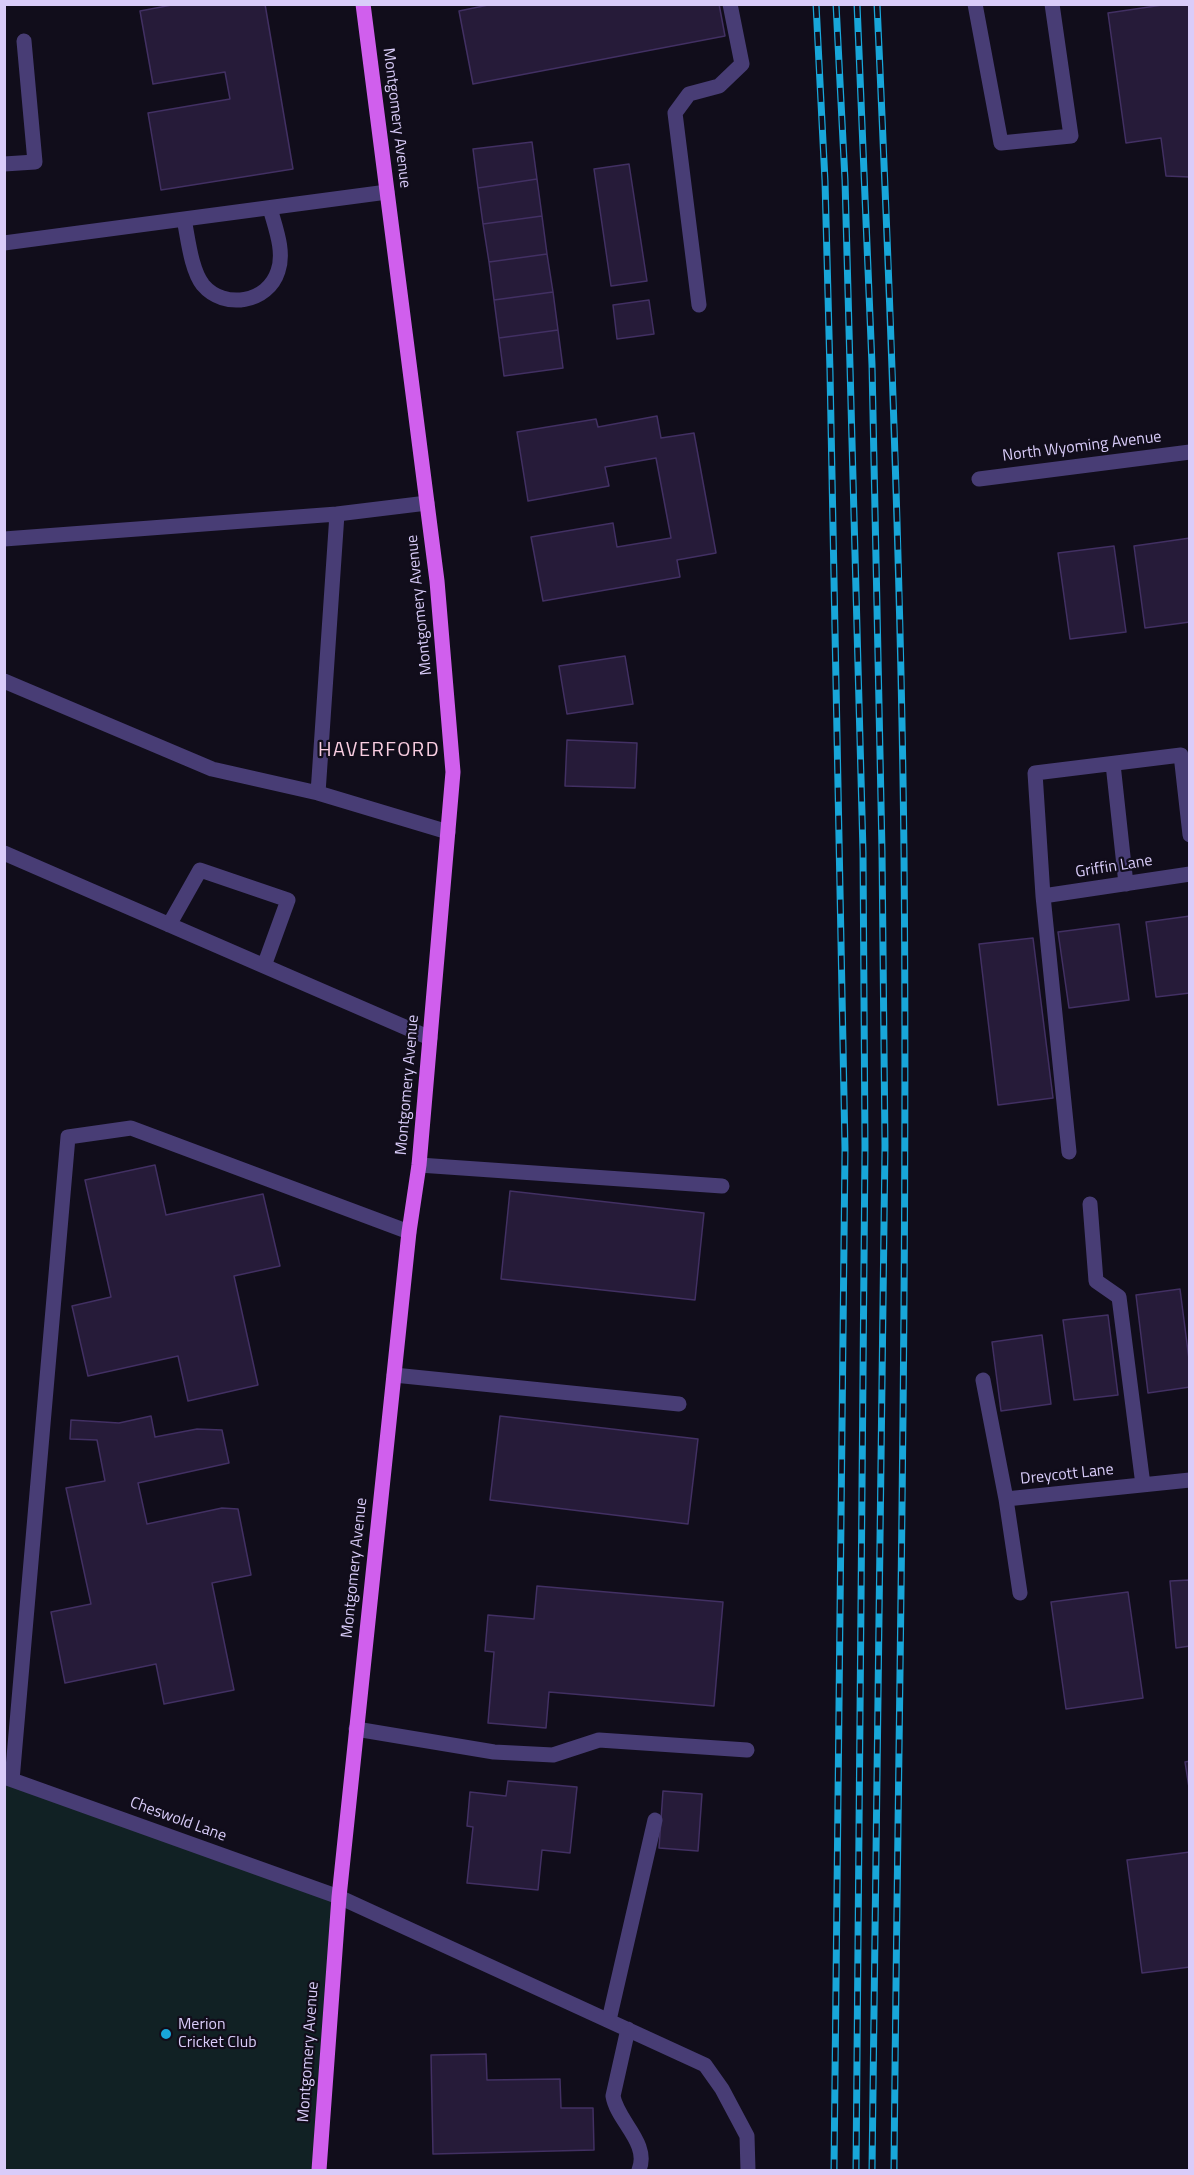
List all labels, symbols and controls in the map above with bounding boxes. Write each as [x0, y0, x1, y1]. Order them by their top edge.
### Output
street label: Montgomery Avenue [378, 47, 414, 189]
street label: North Wyoming Avenue [1001, 428, 1163, 466]
street label: Montgomery Avenue [403, 534, 437, 676]
district label: HAVERFORD [318, 739, 440, 763]
street label: Griffin Lane [1074, 851, 1154, 883]
street label: Montgomery Avenue [392, 1014, 424, 1156]
street label: Dreycott Lane [1019, 1461, 1115, 1489]
street label: Montgomery Avenue [338, 1497, 372, 1639]
street label: Cheswold Lane [127, 1794, 229, 1846]
street label: Montgomery Avenue [295, 1981, 323, 2123]
place label: Merion Cricket Club [178, 2015, 257, 2053]
marker: Merion Cricket Club [159, 2027, 173, 2041]

